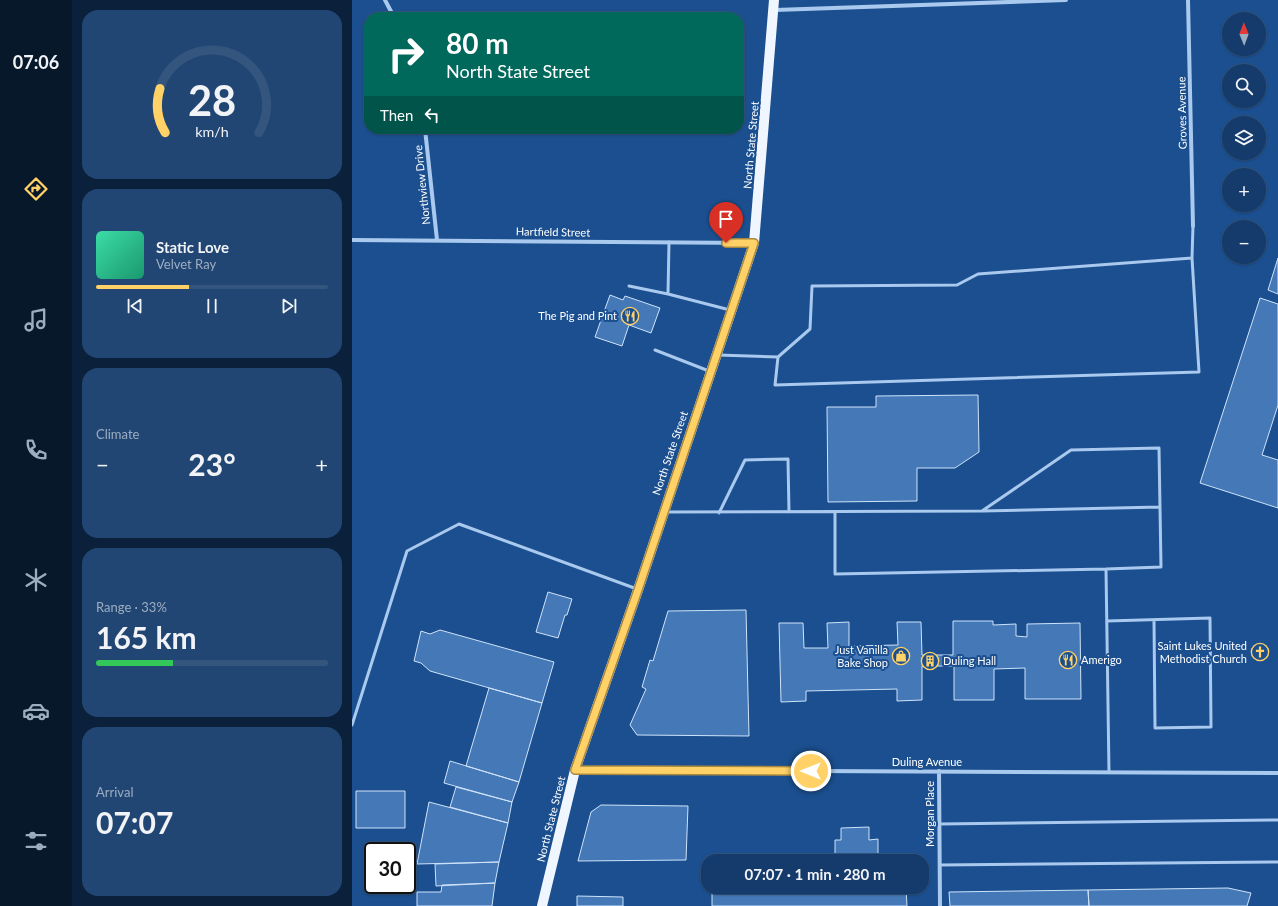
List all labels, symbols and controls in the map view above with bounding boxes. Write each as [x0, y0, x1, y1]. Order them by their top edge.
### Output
north arrow [1222, 12, 1266, 56]
map controls [1222, 12, 1266, 264]
text: 80 m [446, 26, 509, 60]
icon: right [380, 28, 432, 80]
text: 07:06 [13, 51, 59, 73]
text: North State Street [446, 60, 590, 82]
button: search [1222, 64, 1266, 108]
text: 28 [188, 74, 236, 124]
street label: Groves Avenue [1174, 76, 1189, 150]
street label: North State Street [740, 101, 761, 189]
icon: left [421, 104, 443, 126]
text: Then [380, 106, 413, 124]
button: layers [1222, 116, 1266, 160]
text: km/h [195, 122, 229, 139]
street label: Northview Drive [411, 144, 432, 225]
button: + [1222, 168, 1266, 212]
icon: directions [22, 175, 50, 203]
pin [709, 202, 743, 243]
icon: arrive [715, 208, 737, 230]
button: − [1222, 220, 1266, 264]
street label: Hartfield Street [516, 224, 590, 239]
text: Static Love [156, 238, 229, 256]
text: Velvet Ray [156, 256, 216, 272]
icon: previous [124, 295, 146, 317]
icon: pause [201, 295, 223, 317]
icon: next [278, 295, 300, 317]
icon: music [22, 306, 50, 334]
restaurant icon: The Pig and Pint [620, 306, 640, 326]
place label: The Pig and Pint [538, 309, 617, 322]
street label: North State Street [649, 409, 690, 497]
text: Climate [96, 426, 139, 442]
icon: phone [22, 436, 50, 464]
text: 23° [188, 446, 236, 482]
text: − [96, 451, 109, 478]
text: + [315, 451, 328, 478]
icon: climate [22, 566, 50, 594]
text: Range · 33% [96, 599, 167, 615]
text: 165 km [96, 619, 197, 655]
place label: Saint Lukes United Methodist Church [1157, 639, 1247, 665]
church icon: Saint Lukes United Methodist Church [1250, 642, 1270, 662]
place label: Just Vanilla Bake Shop [835, 643, 888, 669]
shop icon: Just Vanilla Bake Shop [891, 646, 911, 666]
restaurant icon: Amerigo [1058, 650, 1078, 670]
building icon: Duling Hall [920, 651, 940, 671]
place label: Amerigo [1081, 653, 1122, 666]
place label: Duling Hall [943, 654, 996, 667]
icon: car [22, 697, 50, 725]
position arrow [790, 750, 832, 792]
street label: Duling Avenue [892, 755, 962, 768]
street label: North State Street [534, 775, 567, 863]
street label: Morgan Place [923, 781, 936, 847]
text: Arrival [96, 784, 133, 800]
text: 07:07 [96, 804, 173, 840]
icon: filters [22, 827, 50, 855]
speed limit sign: 30 [364, 842, 416, 894]
text: 07:07 · 1 min · 280 m [745, 865, 885, 883]

